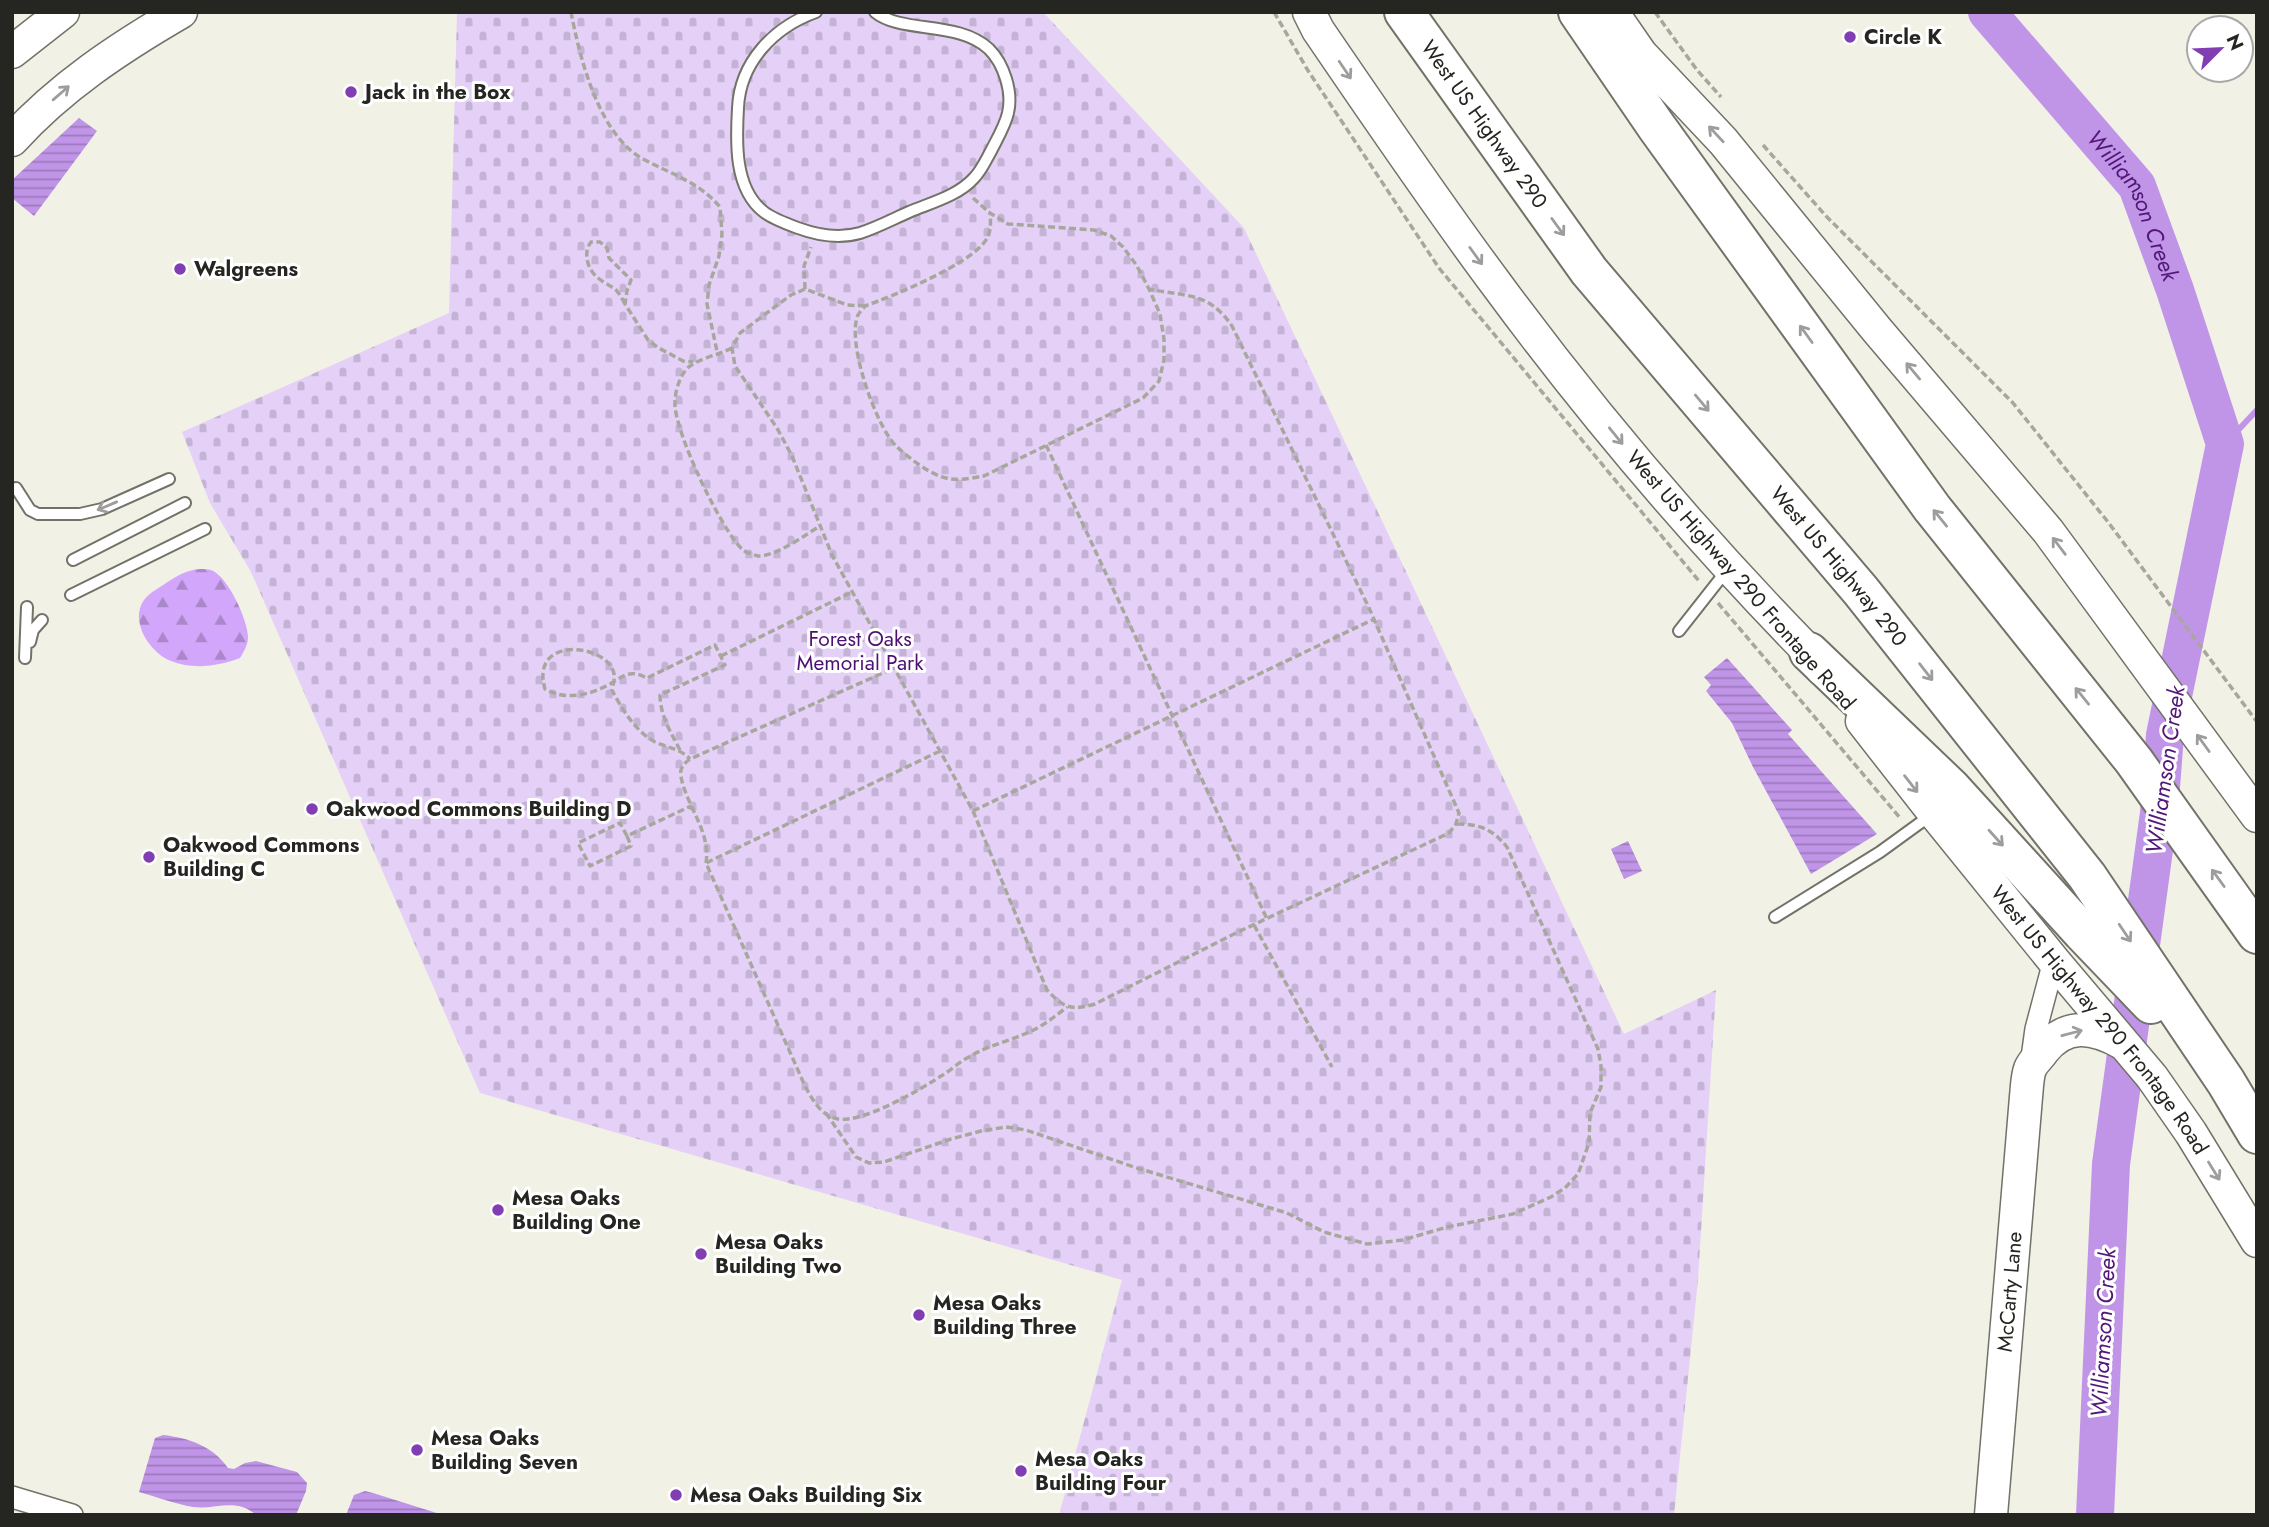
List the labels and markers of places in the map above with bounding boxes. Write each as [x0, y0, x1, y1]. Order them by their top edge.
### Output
place label: Circle K [1864, 22, 1942, 52]
marker: Circle K [1842, 29, 1858, 45]
place label: Jack in the Box [361, 77, 511, 107]
marker: Jack in the Box [343, 84, 359, 100]
place label: Walgreens [194, 254, 299, 284]
marker: Walgreens [172, 261, 188, 277]
place label: Oakwood Commons Building D [326, 794, 631, 824]
marker: Oakwood Commons Building D [304, 801, 320, 817]
place label: Oakwood Commons Building C [163, 830, 360, 884]
marker: Oakwood Commons Building C [141, 849, 157, 865]
place label: Mesa Oaks Building One [512, 1183, 641, 1237]
marker: Mesa Oaks Building One [490, 1202, 506, 1218]
place label: Mesa Oaks Building Two [715, 1227, 842, 1281]
marker: Mesa Oaks Building Two [693, 1246, 709, 1262]
place label: Mesa Oaks Building Three [933, 1288, 1077, 1342]
marker: Mesa Oaks Building Three [911, 1307, 927, 1323]
place label: Mesa Oaks Building Seven [431, 1423, 578, 1477]
marker: Mesa Oaks Building Seven [409, 1442, 425, 1458]
place label: Mesa Oaks Building Four [1035, 1444, 1167, 1498]
marker: Mesa Oaks Building Four [1013, 1463, 1029, 1479]
place label: Mesa Oaks Building Six [690, 1480, 923, 1510]
marker: Mesa Oaks Building Six [668, 1487, 684, 1503]

